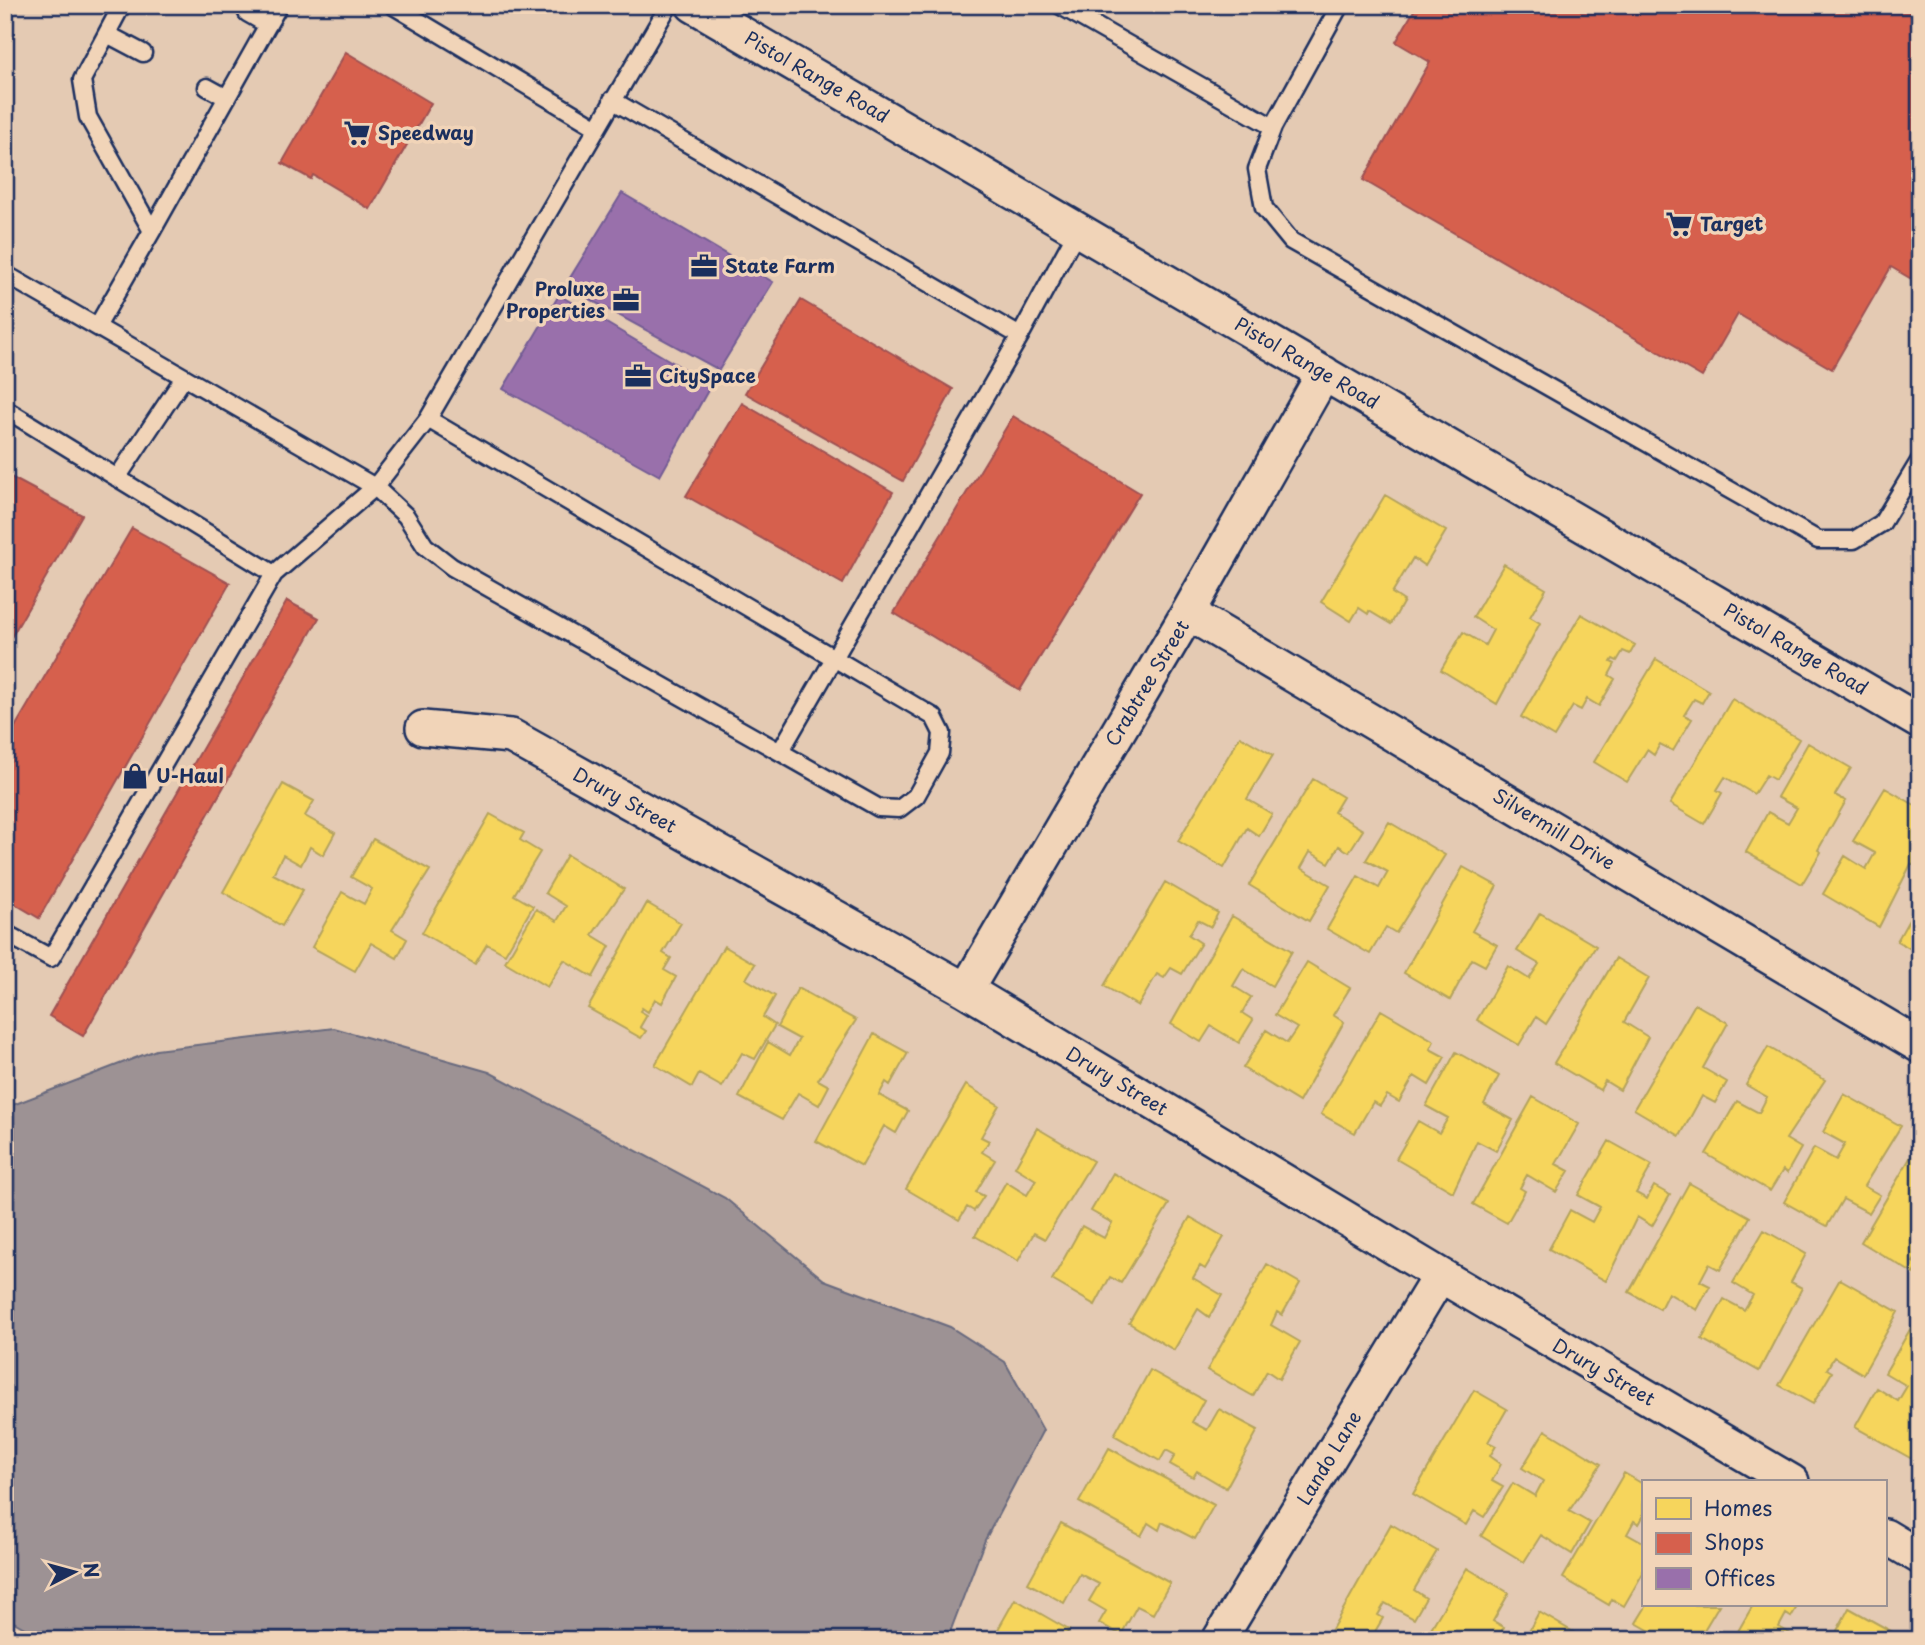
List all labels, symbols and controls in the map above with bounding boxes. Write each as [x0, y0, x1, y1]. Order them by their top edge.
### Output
street label: Pistol Range Road [740, 23, 895, 129]
supermarket icon: Speedway [342, 118, 372, 148]
place label: Speedway [378, 118, 474, 146]
supermarket icon: Target [1664, 209, 1694, 239]
place label: Target [1700, 209, 1763, 237]
office icon: State Farm [689, 251, 719, 281]
place label: State Farm [725, 251, 835, 279]
place label: Proluxe Properties [506, 274, 605, 324]
office icon: Proluxe Properties [611, 285, 641, 315]
street label: Pistol Range Road [1230, 309, 1385, 415]
office icon: CitySpace [623, 361, 653, 391]
place label: CitySpace [659, 361, 756, 389]
street label: Pistol Range Road [1719, 595, 1874, 701]
street label: Crabtree Street [1097, 614, 1195, 751]
street label: Drury Street [569, 759, 682, 839]
shop icon: U-Haul [120, 761, 150, 791]
place label: U-Haul [156, 761, 224, 789]
street label: Silvermill Drive [1488, 781, 1621, 876]
street label: Drury Street [1061, 1039, 1174, 1122]
street label: Drury Street [1548, 1330, 1661, 1412]
street label: Lando Lane [1289, 1405, 1367, 1510]
legend [1642, 1480, 1886, 1606]
text: Homes [1704, 1491, 1772, 1523]
text: Shops [1704, 1525, 1764, 1557]
north arrow [38, 1536, 108, 1606]
text: N [77, 1561, 107, 1579]
text: Offices [1704, 1561, 1775, 1593]

